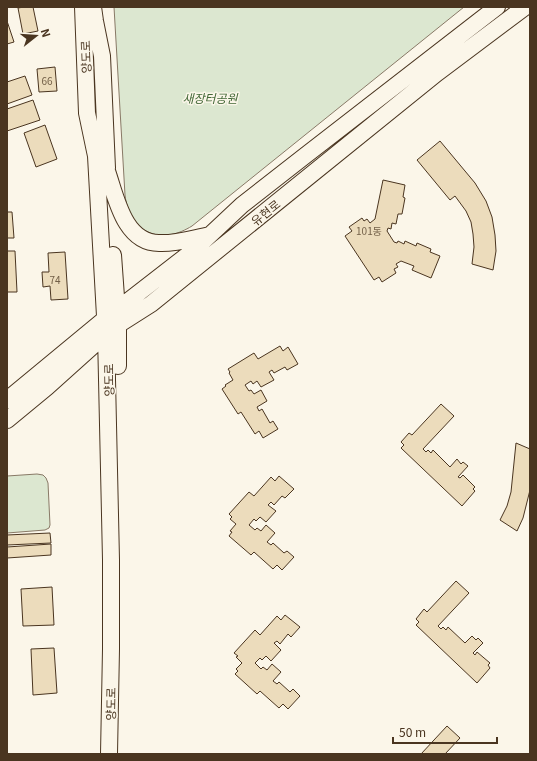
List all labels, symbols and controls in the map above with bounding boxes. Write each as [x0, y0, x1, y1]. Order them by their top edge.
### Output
north arrow [16, 16, 56, 56]
text: N [38, 27, 55, 39]
street label: 양도로 [76, 40, 94, 74]
house number: 66 [41, 73, 53, 88]
park label: 새장터공원 [182, 89, 239, 106]
street label: 유현로 [247, 195, 283, 229]
house number: 101동 [356, 223, 382, 238]
house number: 74 [49, 272, 61, 287]
street label: 양도로 [99, 363, 117, 397]
street label: 양도로 [101, 687, 119, 721]
scale bar [393, 719, 497, 745]
text: 50 m [399, 723, 426, 740]

